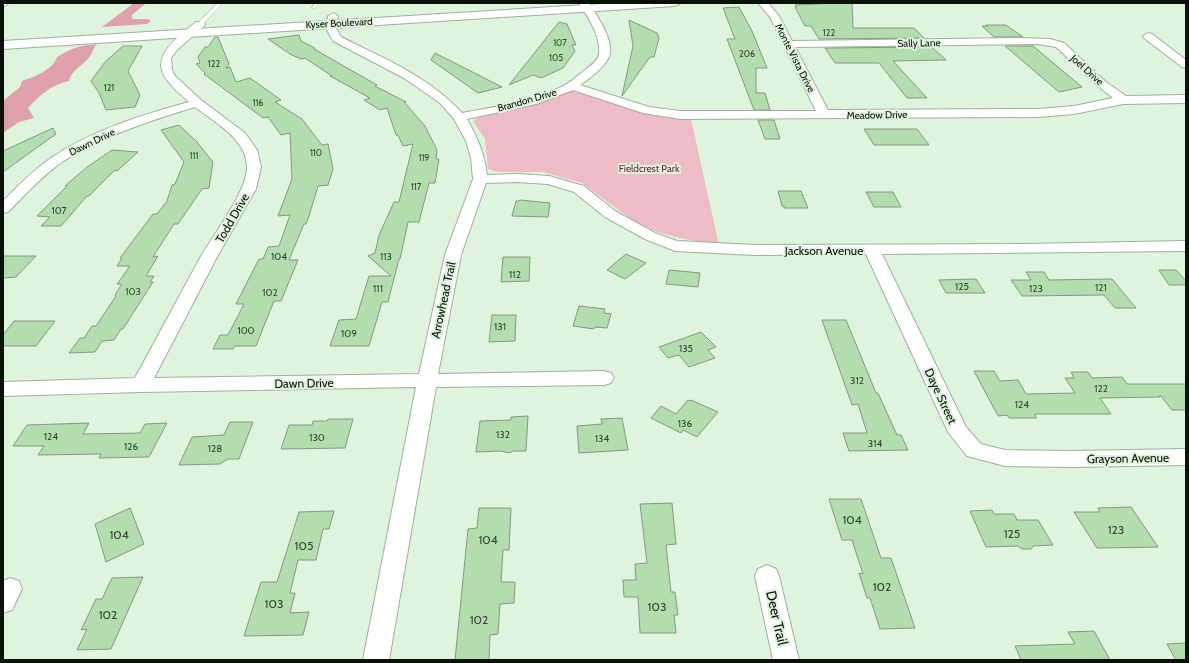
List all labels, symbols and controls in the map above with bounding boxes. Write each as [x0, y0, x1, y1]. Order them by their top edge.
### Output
street label: Kyser Boulevard [305, 15, 373, 31]
street label: Monte Vista Drive [772, 21, 818, 95]
house number: 122 [823, 27, 835, 38]
street label: Sally Lane [897, 36, 941, 50]
house number: 107 [553, 37, 567, 48]
house number: 206 [739, 48, 755, 59]
street label: Joel Drive [1067, 51, 1106, 88]
house number: 105 [549, 52, 563, 63]
house number: 122 [208, 58, 220, 69]
house number: 121 [104, 82, 114, 93]
street label: Brandon Drive [496, 85, 558, 115]
house number: 116 [253, 97, 263, 108]
street label: Meadow Drive [846, 108, 908, 122]
street label: Dawn Drive [67, 125, 117, 159]
house number: 110 [310, 147, 322, 158]
house number: 111 [190, 150, 198, 161]
house number: 119 [419, 152, 429, 163]
park label: Fieldcrest Park [619, 162, 680, 175]
house number: 117 [411, 181, 422, 192]
street label: Todd Drive [212, 190, 252, 246]
house number: 107 [51, 204, 67, 217]
street label: Jackson Avenue [784, 243, 863, 258]
house number: 104 [271, 250, 287, 263]
house number: 113 [380, 250, 392, 263]
street label: Arrowhead Trail [428, 260, 458, 340]
house number: 112 [509, 268, 521, 281]
house number: 125 [955, 280, 969, 293]
house number: 121 [1095, 281, 1107, 294]
house number: 111 [373, 282, 383, 295]
house number: 123 [1029, 282, 1043, 295]
house number: 103 [125, 285, 141, 298]
house number: 102 [262, 286, 278, 299]
house number: 131 [494, 320, 506, 333]
house number: 100 [237, 324, 255, 337]
house number: 109 [341, 327, 357, 340]
house number: 135 [679, 342, 693, 355]
street label: Daye Street [922, 366, 960, 426]
house number: 312 [850, 374, 864, 387]
street label: Dawn Drive [274, 375, 334, 391]
house number: 122 [1094, 382, 1108, 395]
house number: 124 [1015, 398, 1029, 411]
house number: 136 [678, 417, 692, 430]
house number: 132 [496, 428, 510, 441]
house number: 124 [44, 430, 58, 443]
house number: 130 [309, 431, 325, 444]
house number: 134 [595, 432, 609, 445]
house number: 314 [868, 437, 882, 450]
house number: 126 [124, 440, 138, 453]
house number: 128 [208, 442, 222, 455]
street label: Grayson Avenue [1087, 450, 1169, 466]
house number: 104 [842, 512, 862, 527]
house number: 123 [1108, 522, 1124, 537]
house number: 125 [1004, 526, 1020, 541]
house number: 104 [109, 527, 129, 542]
house number: 104 [478, 532, 498, 547]
house number: 105 [295, 538, 313, 553]
house number: 102 [873, 579, 891, 594]
street label: Deer Trail [762, 589, 792, 648]
house number: 103 [265, 596, 283, 611]
house number: 103 [648, 599, 666, 614]
house number: 102 [99, 607, 117, 622]
house number: 102 [470, 612, 488, 627]

